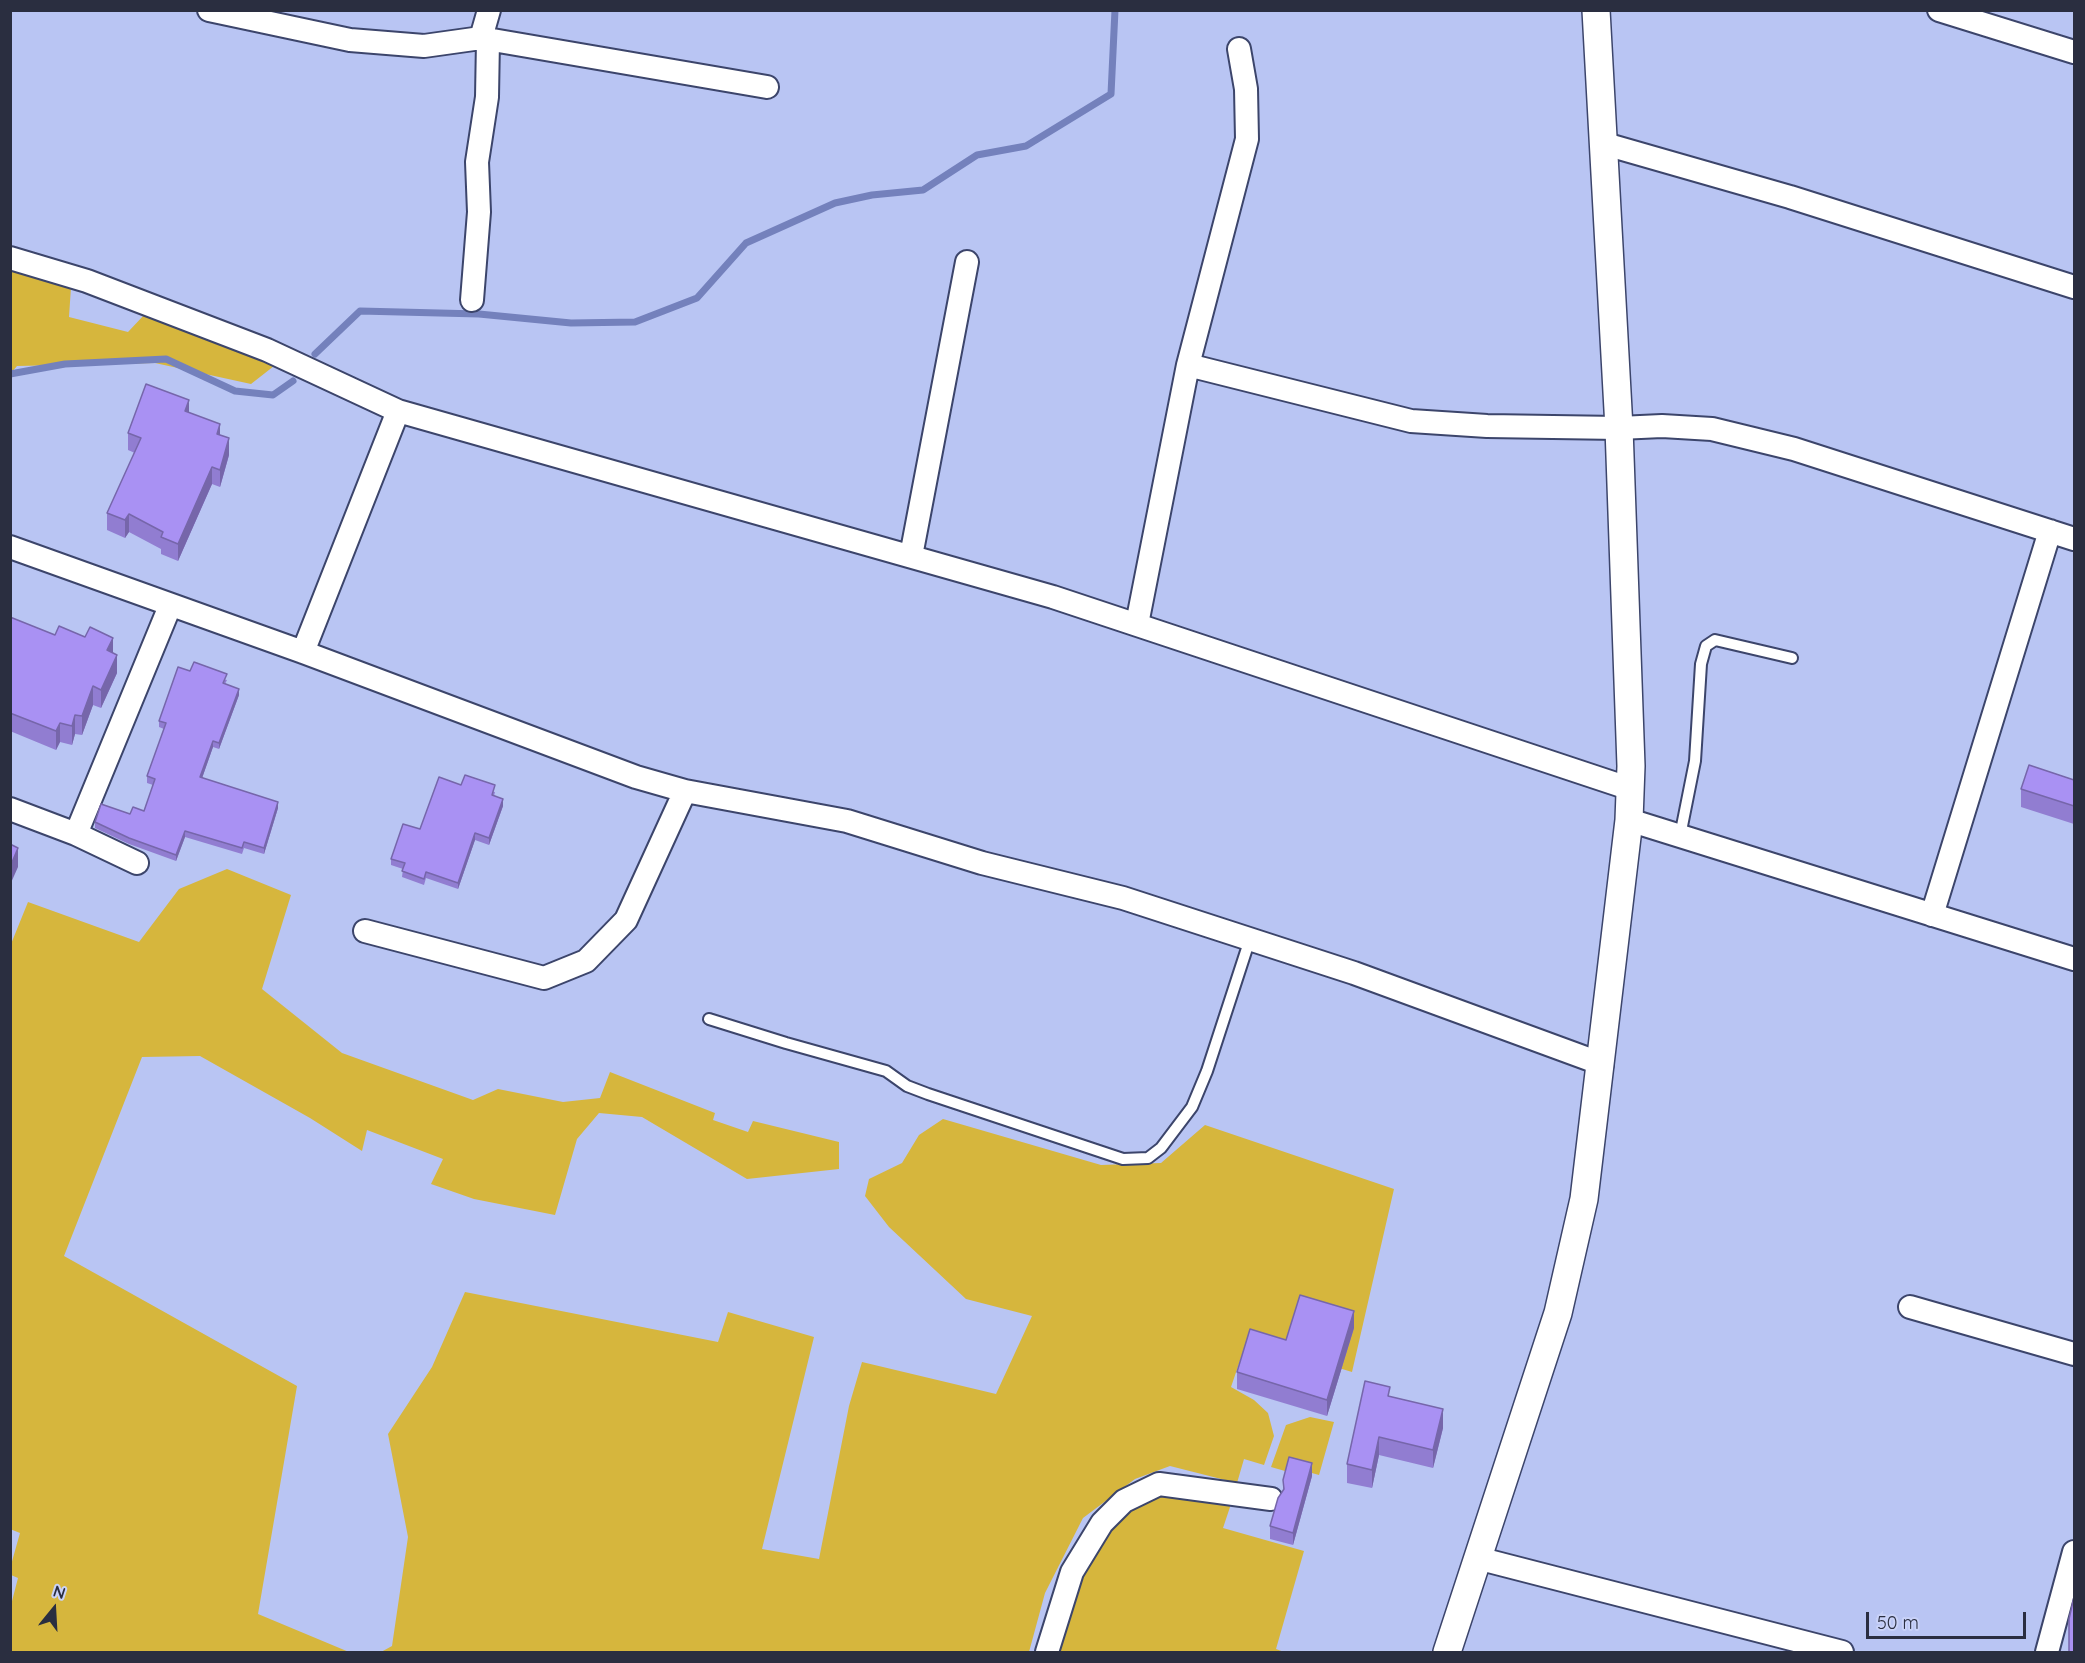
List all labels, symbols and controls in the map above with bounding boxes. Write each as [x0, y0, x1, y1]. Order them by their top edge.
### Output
north arrow [24, 1579, 84, 1639]
text: N [51, 1581, 68, 1603]
scale bar [1869, 1600, 2030, 1638]
text: 50 m [1877, 1611, 1919, 1634]

